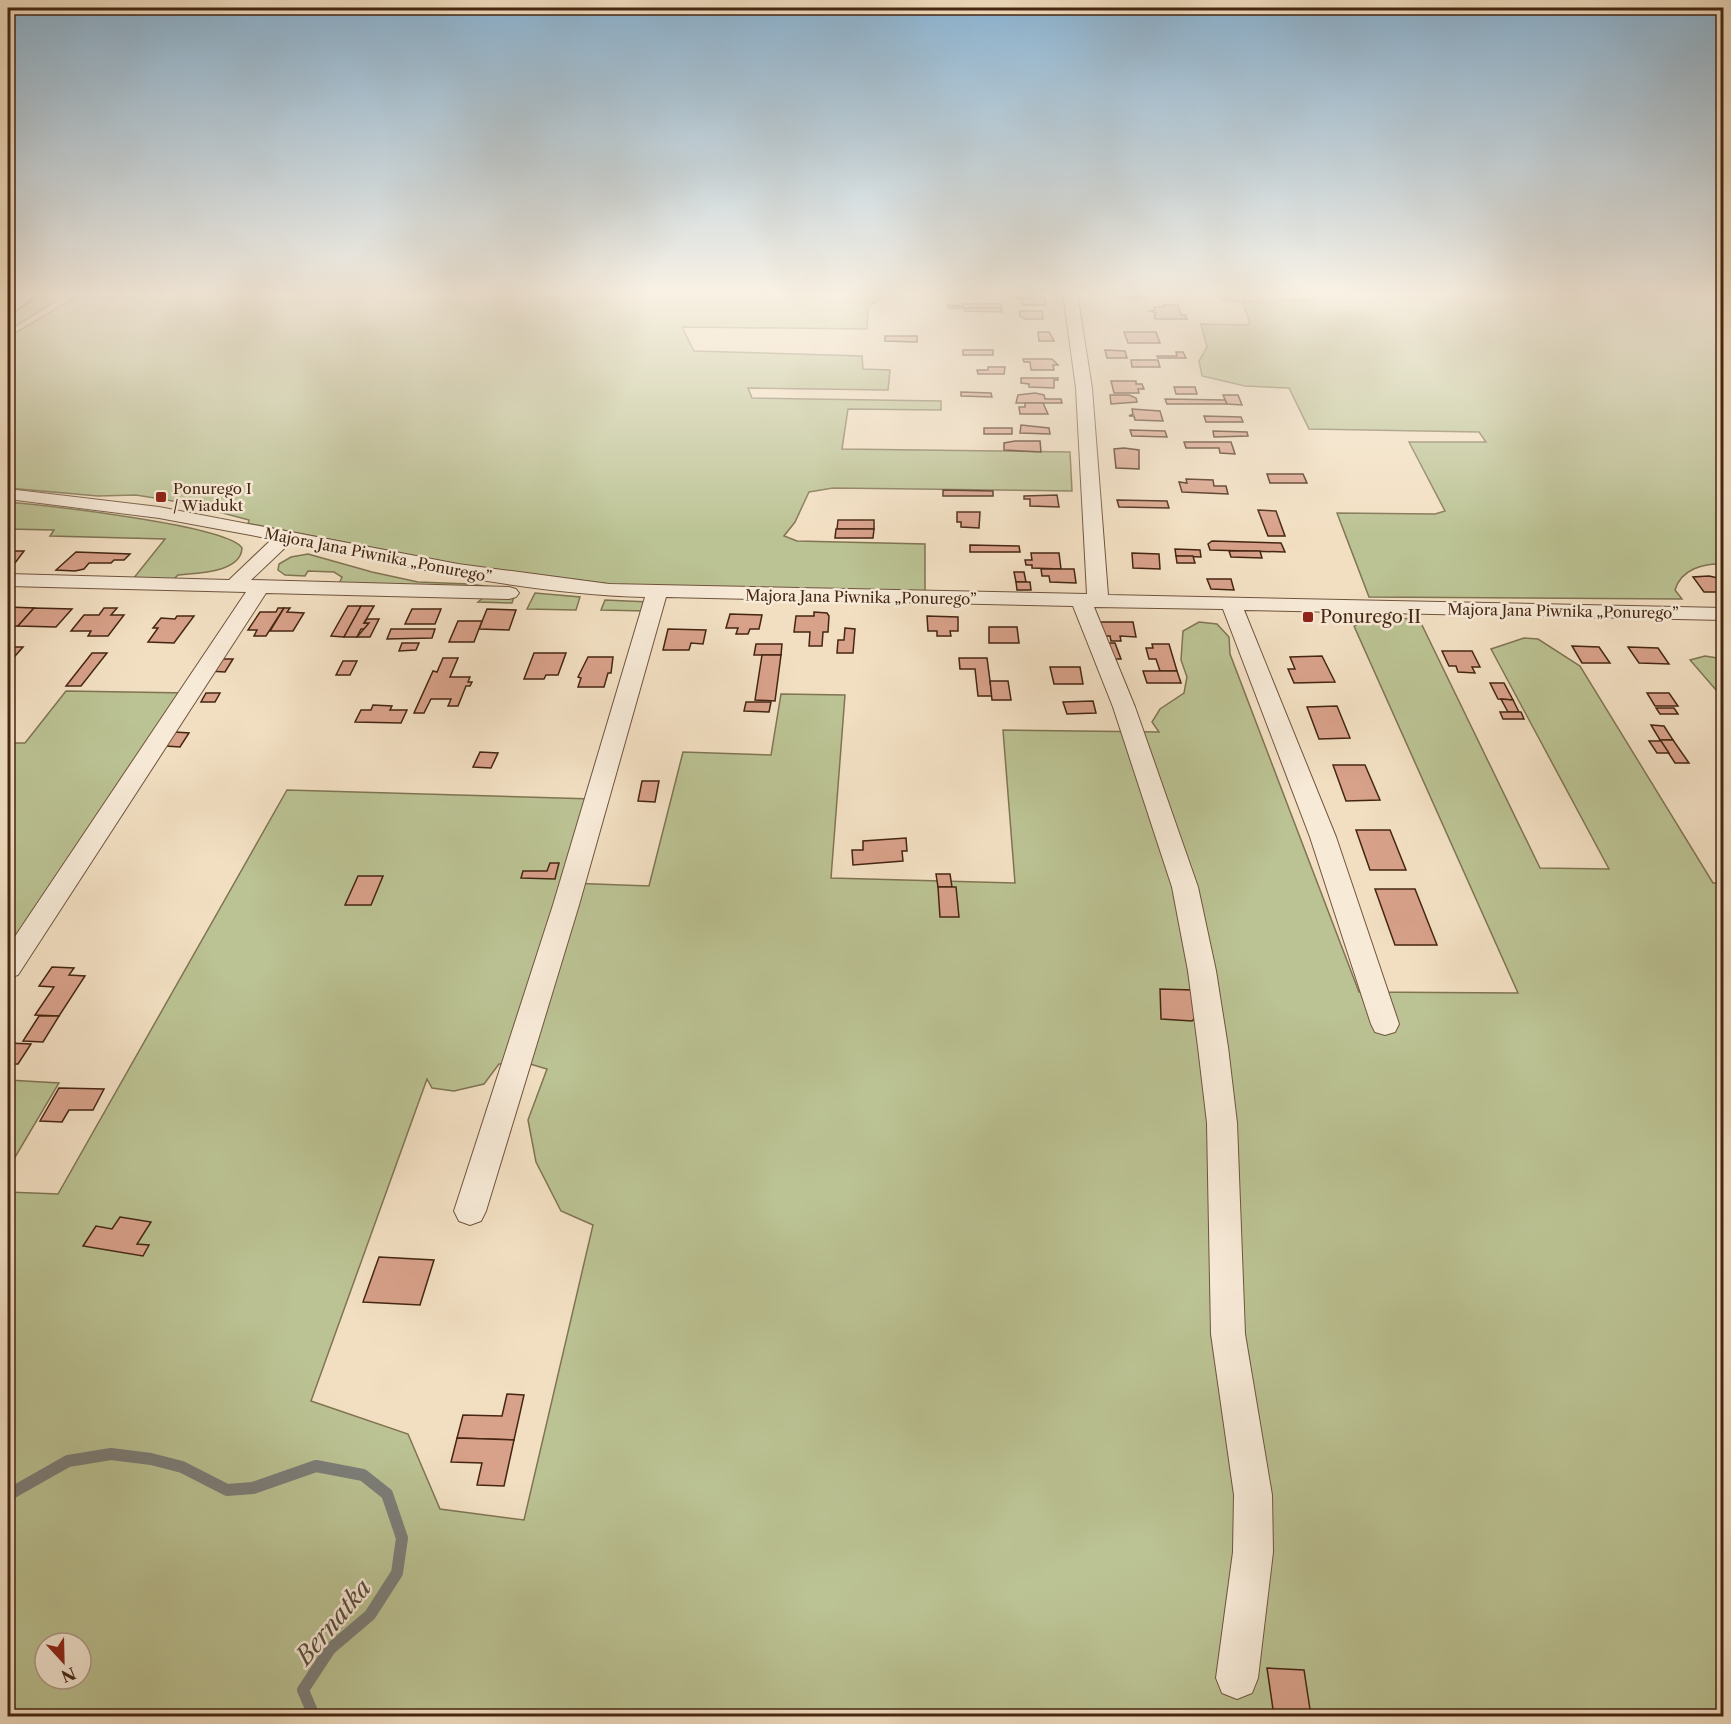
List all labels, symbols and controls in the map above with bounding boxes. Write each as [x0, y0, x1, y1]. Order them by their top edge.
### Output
place label: Ponurego I / Wiadukt [173, 479, 252, 515]
marker: Ponurego I / Wiadukt [154, 490, 168, 504]
street label: Majora Jana Piwnika „Ponurego” [263, 524, 493, 586]
street label: Majora Jana Piwnika „Ponurego” [745, 585, 977, 609]
street label: Majora Jana Piwnika „Ponurego” [1447, 599, 1679, 623]
place label: Ponurego II [1320, 606, 1421, 628]
marker: Ponurego II [1301, 610, 1315, 624]
water label: Bernatka [288, 1574, 377, 1672]
north arrow [33, 1631, 93, 1691]
text: N [58, 1663, 79, 1687]

